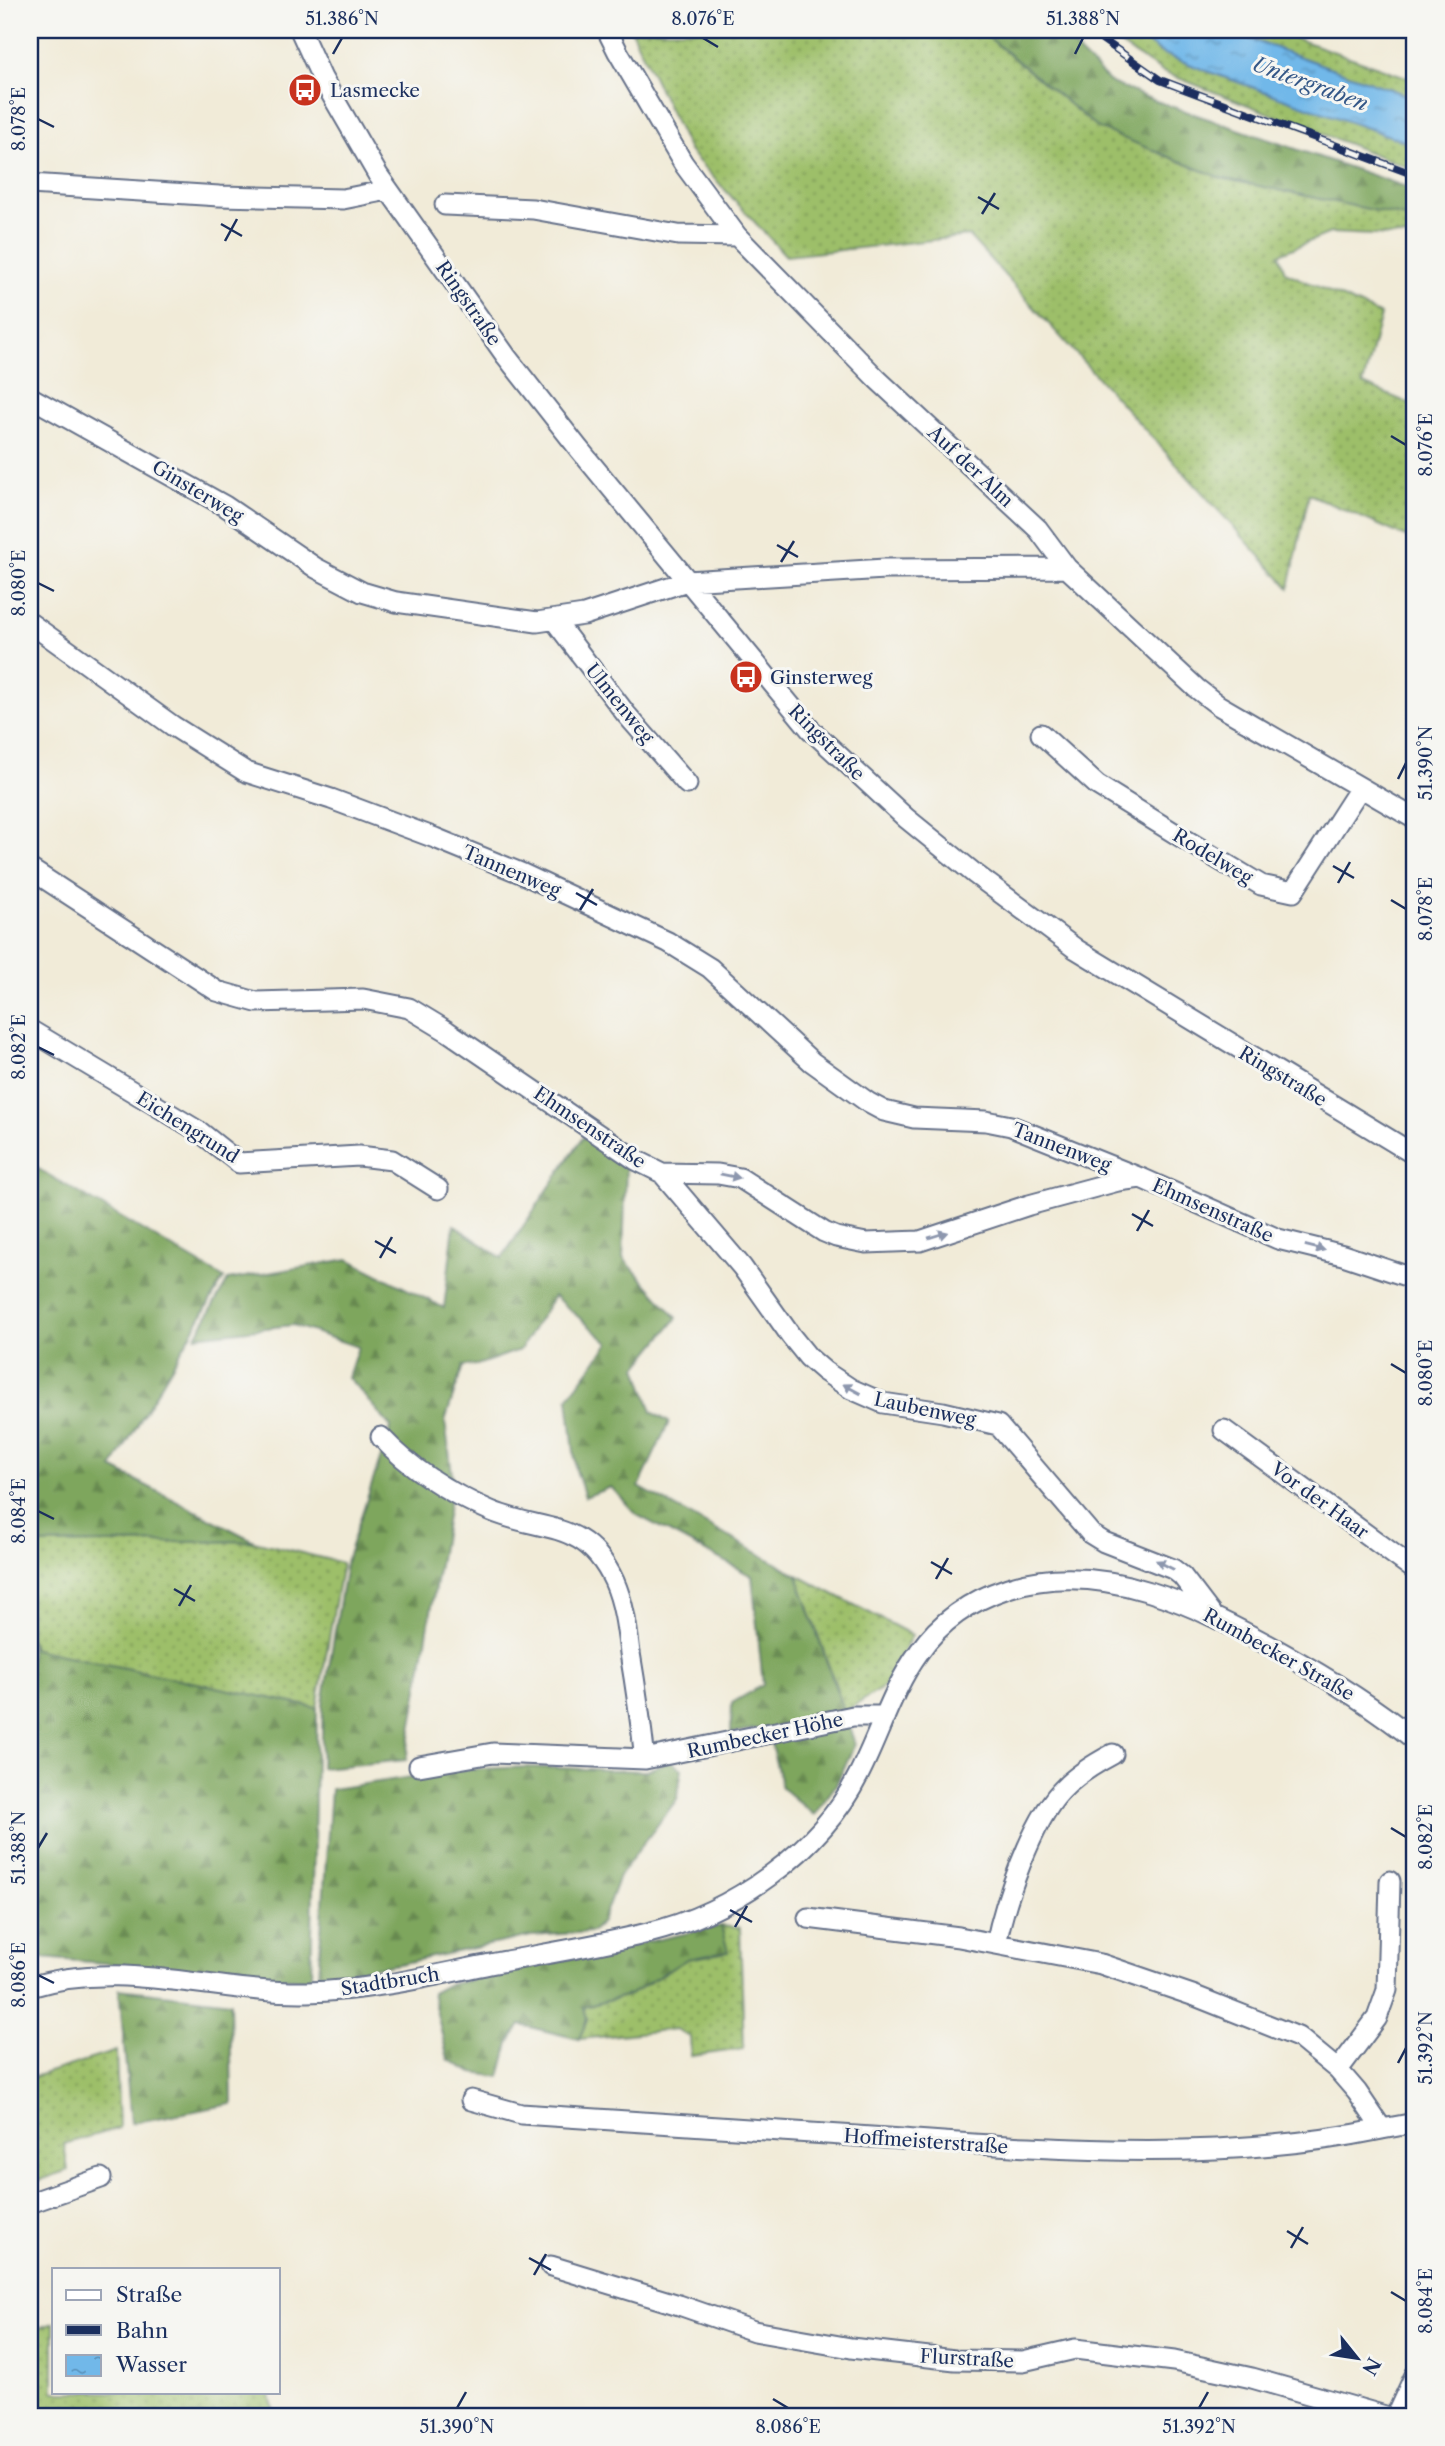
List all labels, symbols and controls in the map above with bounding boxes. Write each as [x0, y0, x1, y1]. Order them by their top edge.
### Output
text: 51.386°N [305, 8, 379, 30]
text: 8.076°E [671, 8, 735, 30]
text: 51.388°N [1046, 8, 1120, 30]
water label: Untergraben [1249, 51, 1371, 116]
bus stop icon: Lasmecke [286, 71, 324, 109]
place label: Lasmecke [330, 79, 420, 102]
text: 8.078°E [8, 87, 30, 151]
street label: Ringstraße [431, 256, 506, 350]
text: 8.076°E [1415, 413, 1437, 477]
street label: Auf der Alm [922, 420, 1019, 512]
street label: Ginsterweg [148, 455, 248, 528]
text: 8.080°E [8, 550, 30, 616]
bus stop icon: Ginsterweg [727, 658, 765, 696]
street label: Ulmenweg [580, 659, 659, 749]
place label: Ginsterweg [770, 666, 873, 689]
street label: Ringstraße [784, 699, 870, 785]
text: 51.390°N [1415, 725, 1437, 800]
street label: Rodelweg [1169, 824, 1258, 890]
street label: Tannenweg [459, 841, 565, 903]
text: 8.078°E [1415, 877, 1437, 941]
text: 8.082°E [8, 1014, 30, 1080]
street label: Ringstraße [1235, 1041, 1331, 1112]
street label: Ehmsenstraße [529, 1081, 650, 1173]
street label: Eichengrund [132, 1087, 244, 1168]
street label: Tannenweg [1009, 1118, 1115, 1177]
one-way arrow [719, 1171, 741, 1182]
street label: Ehmsenstraße [1149, 1173, 1277, 1247]
one-way arrow [928, 1229, 949, 1240]
one-way arrow [1304, 1243, 1326, 1254]
text: 8.080°E [1415, 1340, 1437, 1406]
one-way arrow [843, 1383, 862, 1395]
street label: Laubenweg [872, 1387, 979, 1432]
street label: Vor der Haar [1265, 1457, 1373, 1544]
text: 8.084°E [8, 1478, 30, 1544]
one-way arrow [1154, 1560, 1174, 1572]
street label: Rumbecker Straße [1199, 1603, 1358, 1705]
street label: Rumbecker Höhe [685, 1708, 845, 1763]
text: 8.082°E [1415, 1804, 1437, 1870]
text: 51.388°N [8, 1811, 30, 1885]
text: 8.086°E [8, 1942, 30, 2008]
street label: Stadtbruch [339, 1962, 441, 2001]
text: 51.392°N [1415, 2011, 1437, 2085]
street label: Hoffmeisterstraße [843, 2124, 1009, 2159]
legend [52, 2268, 280, 2394]
text: 8.084°E [1415, 2268, 1437, 2334]
text: Straße [116, 2282, 182, 2307]
text: Bahn [116, 2318, 168, 2343]
north arrow [1322, 2324, 1392, 2394]
street label: Flurstraße [919, 2345, 1015, 2372]
text: Wasser [115, 2352, 187, 2377]
text: N [1357, 2353, 1385, 2379]
text: 51.390°N [420, 2416, 495, 2438]
text: 8.086°E [755, 2416, 821, 2438]
text: 51.392°N [1162, 2416, 1236, 2438]

